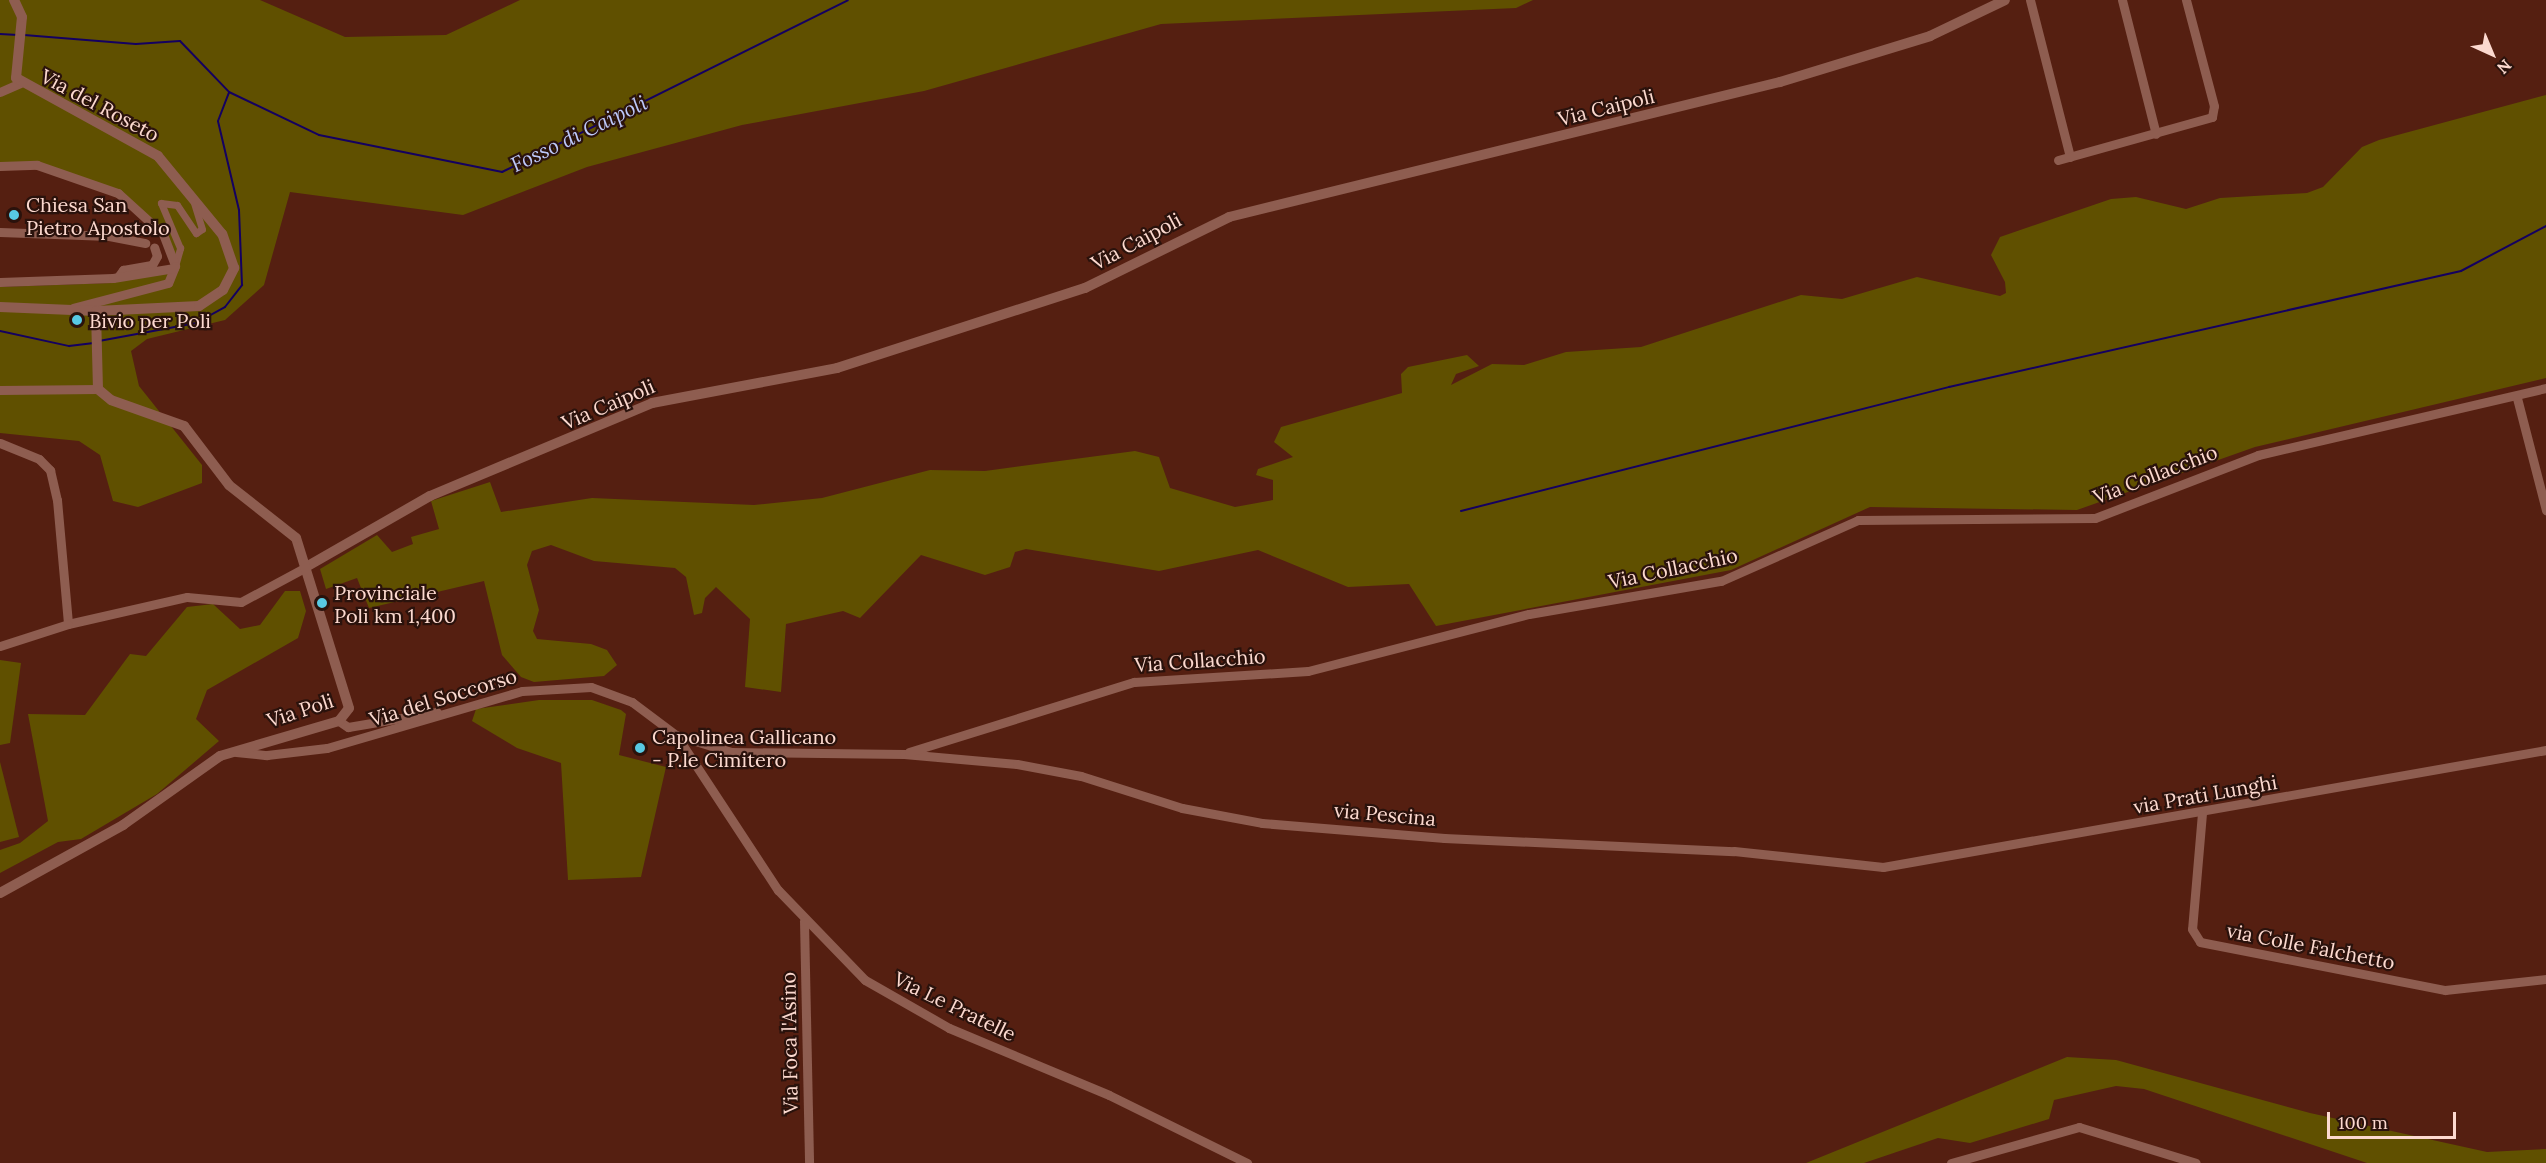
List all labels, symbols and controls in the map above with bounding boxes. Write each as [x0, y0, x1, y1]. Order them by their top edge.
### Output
north arrow [2462, 24, 2522, 84]
text: N [2493, 55, 2516, 78]
street label: Via del Roseto [37, 64, 163, 146]
street label: Via Caipoli [1555, 83, 1657, 131]
water label: Fosso di Caipoli [507, 90, 651, 178]
place label: Chiesa San Pietro Apostolo [26, 192, 170, 239]
street label: Via Caipoli [1087, 207, 1185, 275]
marker: Chiesa San Pietro Apostolo [7, 208, 21, 222]
place label: Bivio per Poli [89, 308, 211, 332]
marker: Bivio per Poli [70, 313, 84, 327]
street label: Via Caipoli [558, 374, 658, 434]
street label: Via Collacchio [2089, 439, 2221, 509]
street label: Via Collacchio [1606, 543, 1740, 593]
place label: Provinciale Poli km 1,400 [334, 580, 456, 627]
marker: Provinciale Poli km 1,400 [315, 596, 329, 610]
street label: Via Collacchio [1134, 643, 1266, 677]
street label: Via del Soccorso [366, 663, 520, 731]
street label: Via Poli [264, 688, 336, 732]
place label: Capolinea Gallicano - P.le Cimitero [652, 724, 836, 771]
marker: Capolinea Gallicano - P.le Cimitero [633, 741, 647, 755]
street label: via Prati Lunghi [2131, 770, 2279, 818]
street label: via Pescina [1333, 798, 1437, 830]
street label: via Colle Falchetto [2225, 918, 2397, 974]
street label: Via Le Pratelle [890, 966, 1020, 1046]
street label: Via Foca l'Asino [776, 972, 802, 1114]
scale bar [2330, 1100, 2459, 1138]
text: 100 m [2338, 1111, 2388, 1134]

